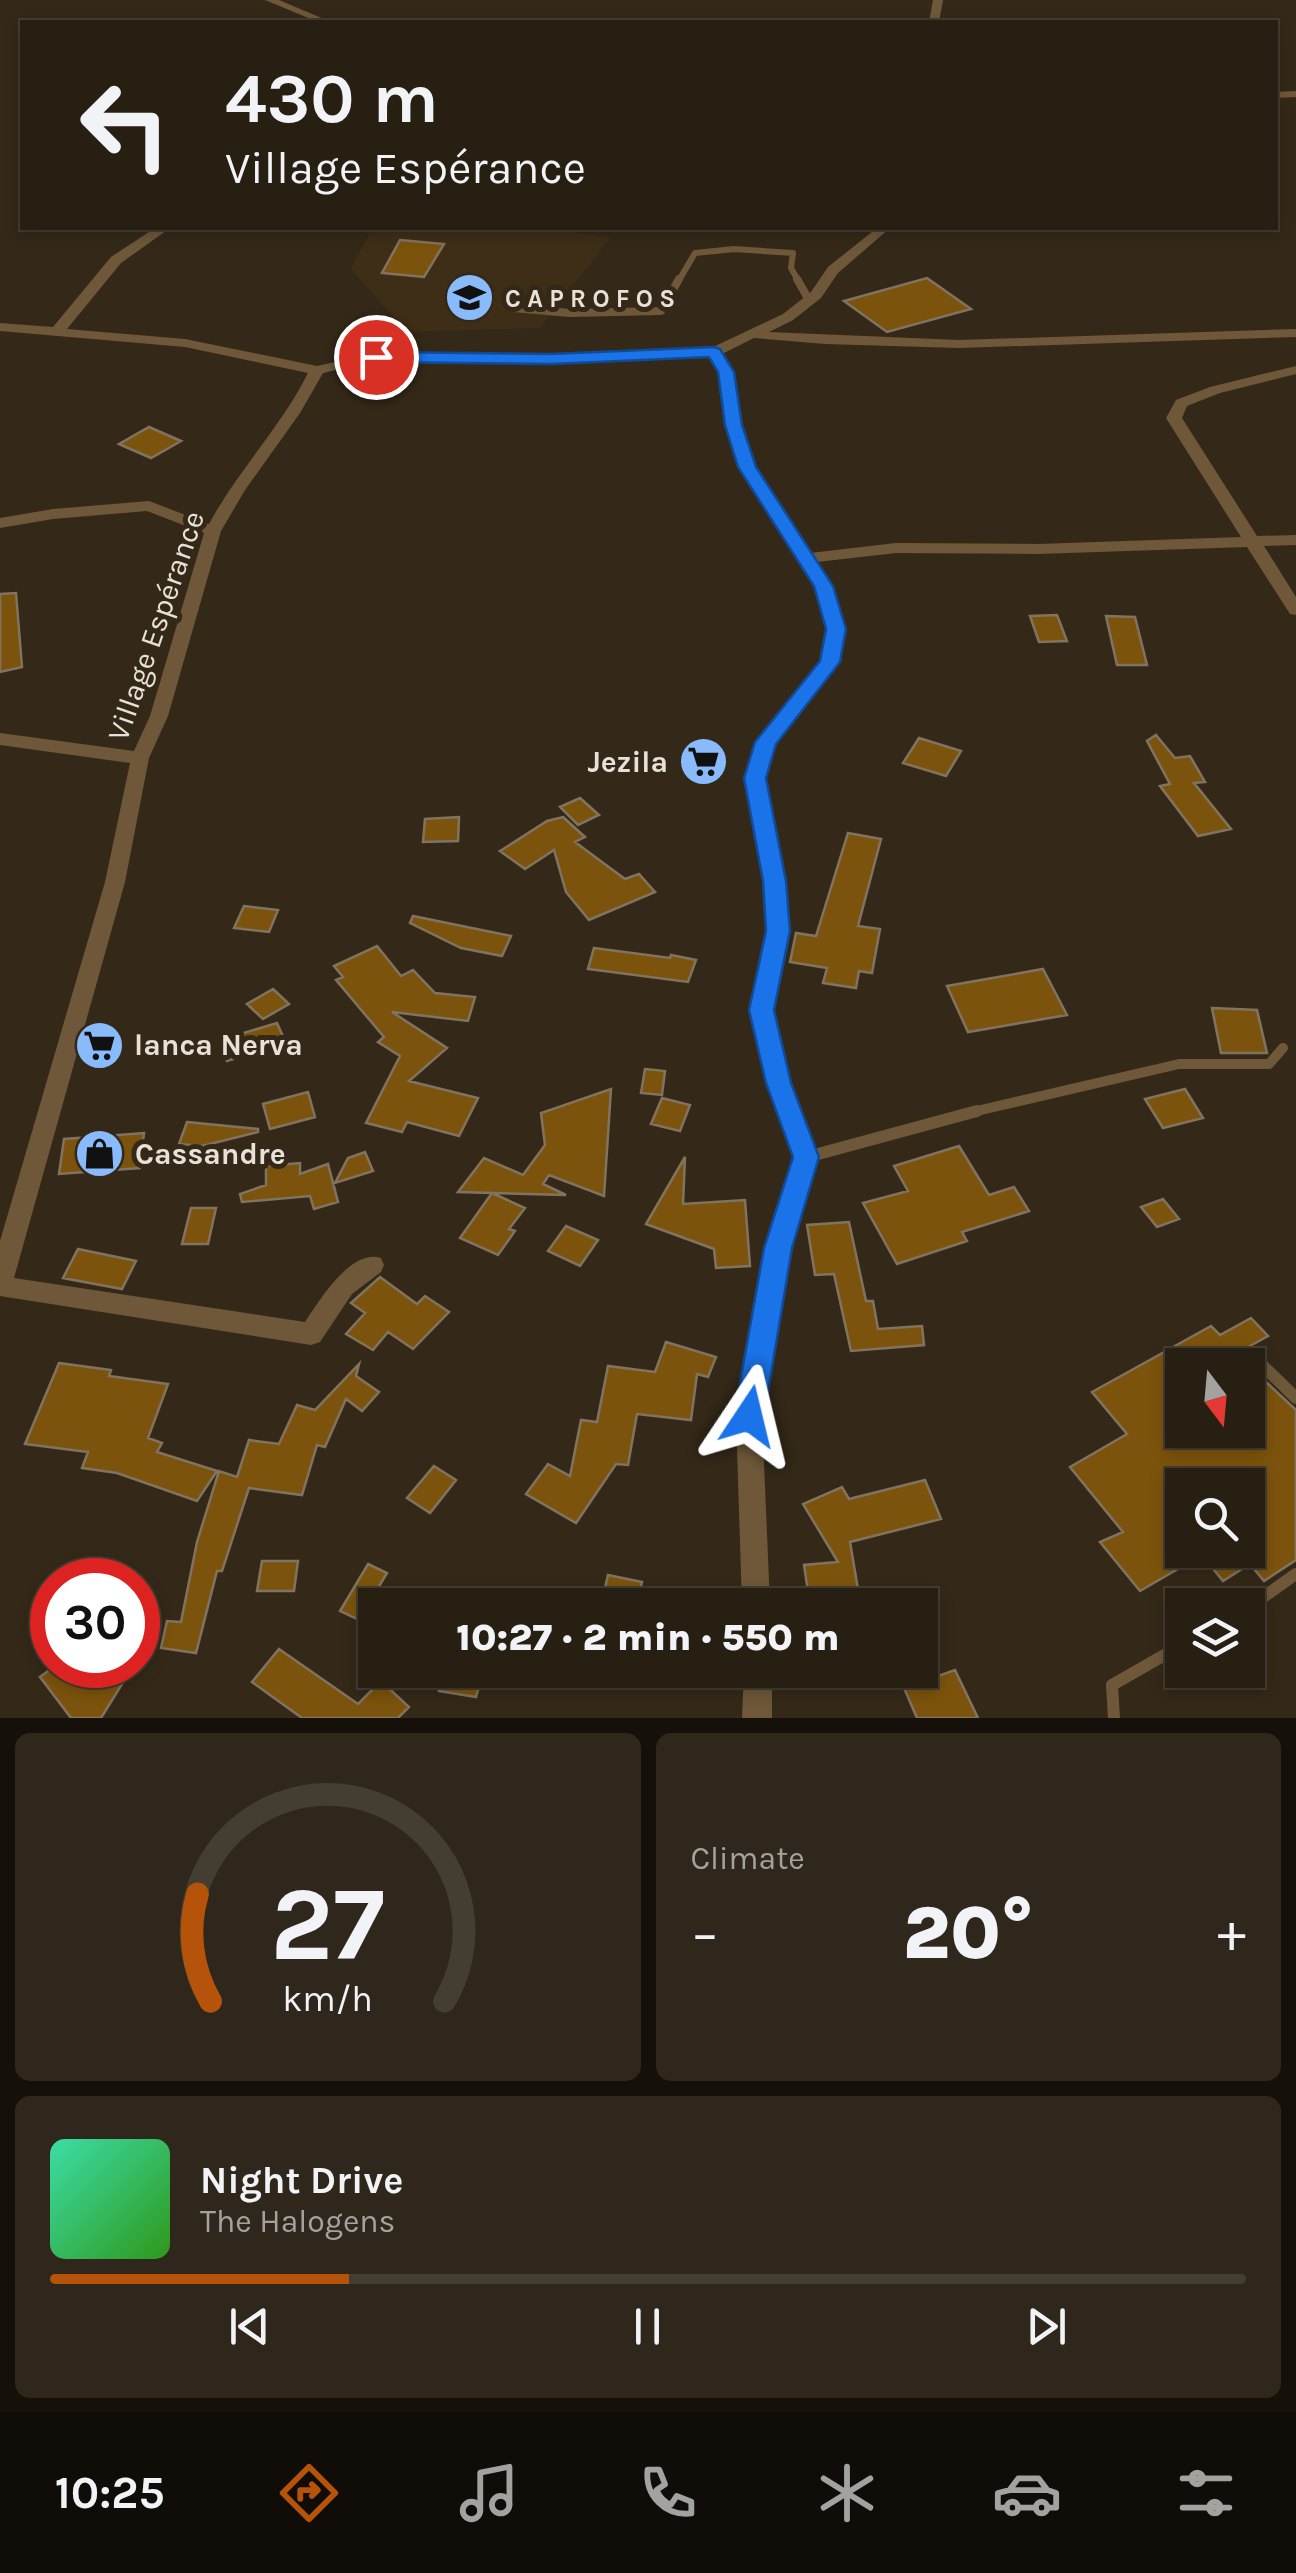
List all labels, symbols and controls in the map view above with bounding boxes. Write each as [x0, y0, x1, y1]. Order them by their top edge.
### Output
text: 430 m [225, 58, 439, 140]
icon: left [60, 60, 190, 190]
text: Village Espérance [225, 142, 586, 194]
school or university icon: C A P R O F O S [444, 272, 496, 324]
place label: C A P R O F O S [505, 284, 675, 313]
pin [334, 315, 419, 400]
icon: arrive [349, 330, 404, 385]
street label: Village Espérance [100, 506, 212, 746]
supermarket icon: Jezila [677, 736, 729, 788]
place label: Jezila [587, 744, 668, 780]
supermarket icon: lanca Nerva [73, 1019, 125, 1071]
place label: lanca Nerva [134, 1027, 303, 1063]
shop icon: Cassandre [74, 1128, 126, 1180]
place label: Cassandre [135, 1136, 286, 1172]
north arrow [1165, 1348, 1265, 1448]
map controls [1165, 1348, 1265, 1688]
position arrow [697, 1364, 801, 1468]
button: search [1165, 1468, 1265, 1568]
speed limit sign: 30 [30, 1558, 160, 1688]
button: layers [1165, 1588, 1265, 1688]
text: 10:27 · 2 min · 550 m [456, 1615, 840, 1660]
text: Climate [691, 1840, 805, 1877]
text: 27 [270, 1864, 385, 1985]
text: 20° [903, 1889, 1034, 1977]
text: − [691, 1901, 719, 1965]
text: + [1217, 1901, 1246, 1965]
text: km/h [282, 1978, 373, 2020]
text: Night Drive [200, 2158, 403, 2203]
text: The Halogens [200, 2203, 395, 2240]
icon: previous [222, 2299, 277, 2354]
icon: pause [620, 2299, 675, 2354]
icon: next [1019, 2299, 1074, 2354]
icon: directions [274, 2458, 344, 2528]
icon: music [454, 2458, 524, 2528]
icon: phone [633, 2458, 703, 2528]
icon: climate [812, 2458, 882, 2528]
icon: car [992, 2458, 1062, 2528]
icon: filters [1171, 2458, 1241, 2528]
text: 10:25 [55, 2467, 165, 2519]

